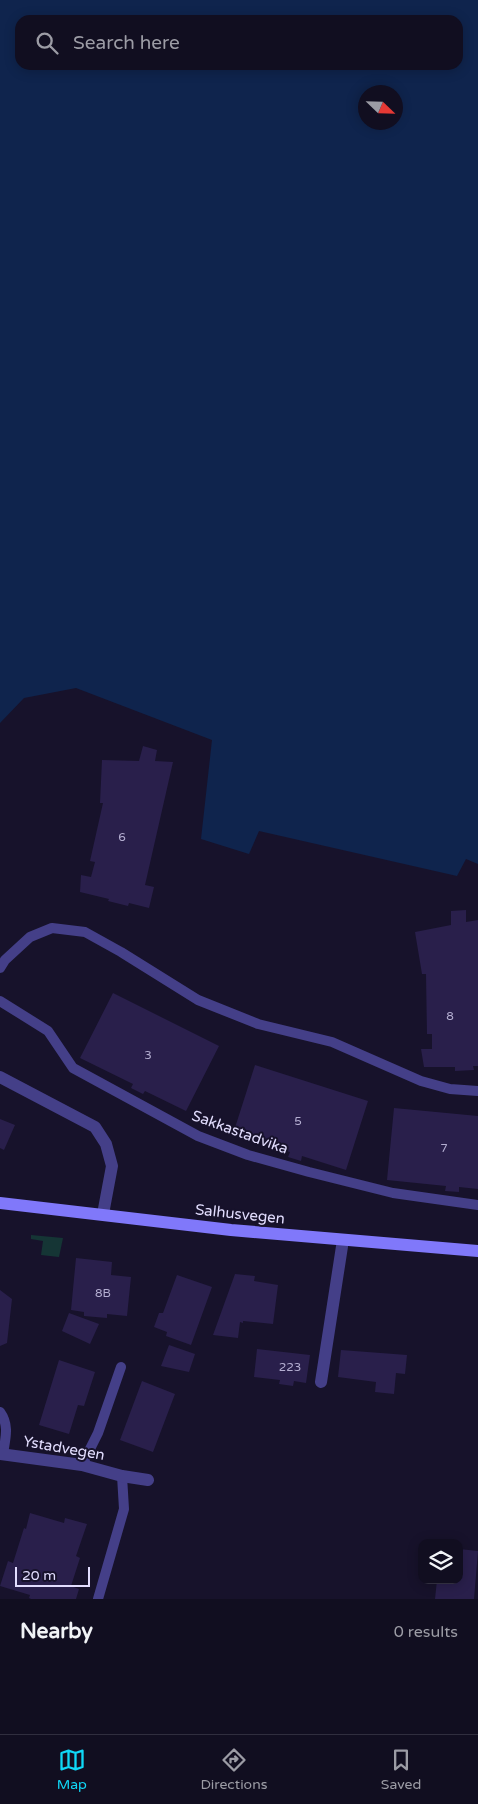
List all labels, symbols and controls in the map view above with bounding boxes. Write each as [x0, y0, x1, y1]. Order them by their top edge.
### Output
search box [15, 15, 463, 70]
icon: search [33, 29, 61, 57]
text: Search here [73, 32, 180, 54]
north arrow [358, 85, 403, 130]
house number: 6 [118, 830, 126, 844]
house number: 8 [446, 1009, 454, 1023]
house number: 3 [144, 1048, 152, 1062]
street label: Sakkastadvika [189, 1106, 291, 1158]
house number: 5 [294, 1114, 302, 1128]
house number: 7 [440, 1141, 448, 1155]
street label: Salhusvegen [194, 1200, 286, 1228]
house number: 8B [95, 1286, 111, 1300]
house number: 223 [279, 1360, 301, 1374]
street label: Ystadvegen [22, 1432, 106, 1464]
map controls [418, 1539, 463, 1584]
button: layers [418, 1539, 463, 1584]
scale bar [15, 1564, 90, 1587]
text: 20 m [22, 1567, 56, 1584]
text: Nearby [20, 1619, 93, 1644]
text: 0 results [394, 1622, 458, 1642]
tab: Map [57, 1746, 87, 1793]
tab: Directions [200, 1746, 267, 1793]
tab: Saved [381, 1746, 421, 1793]

